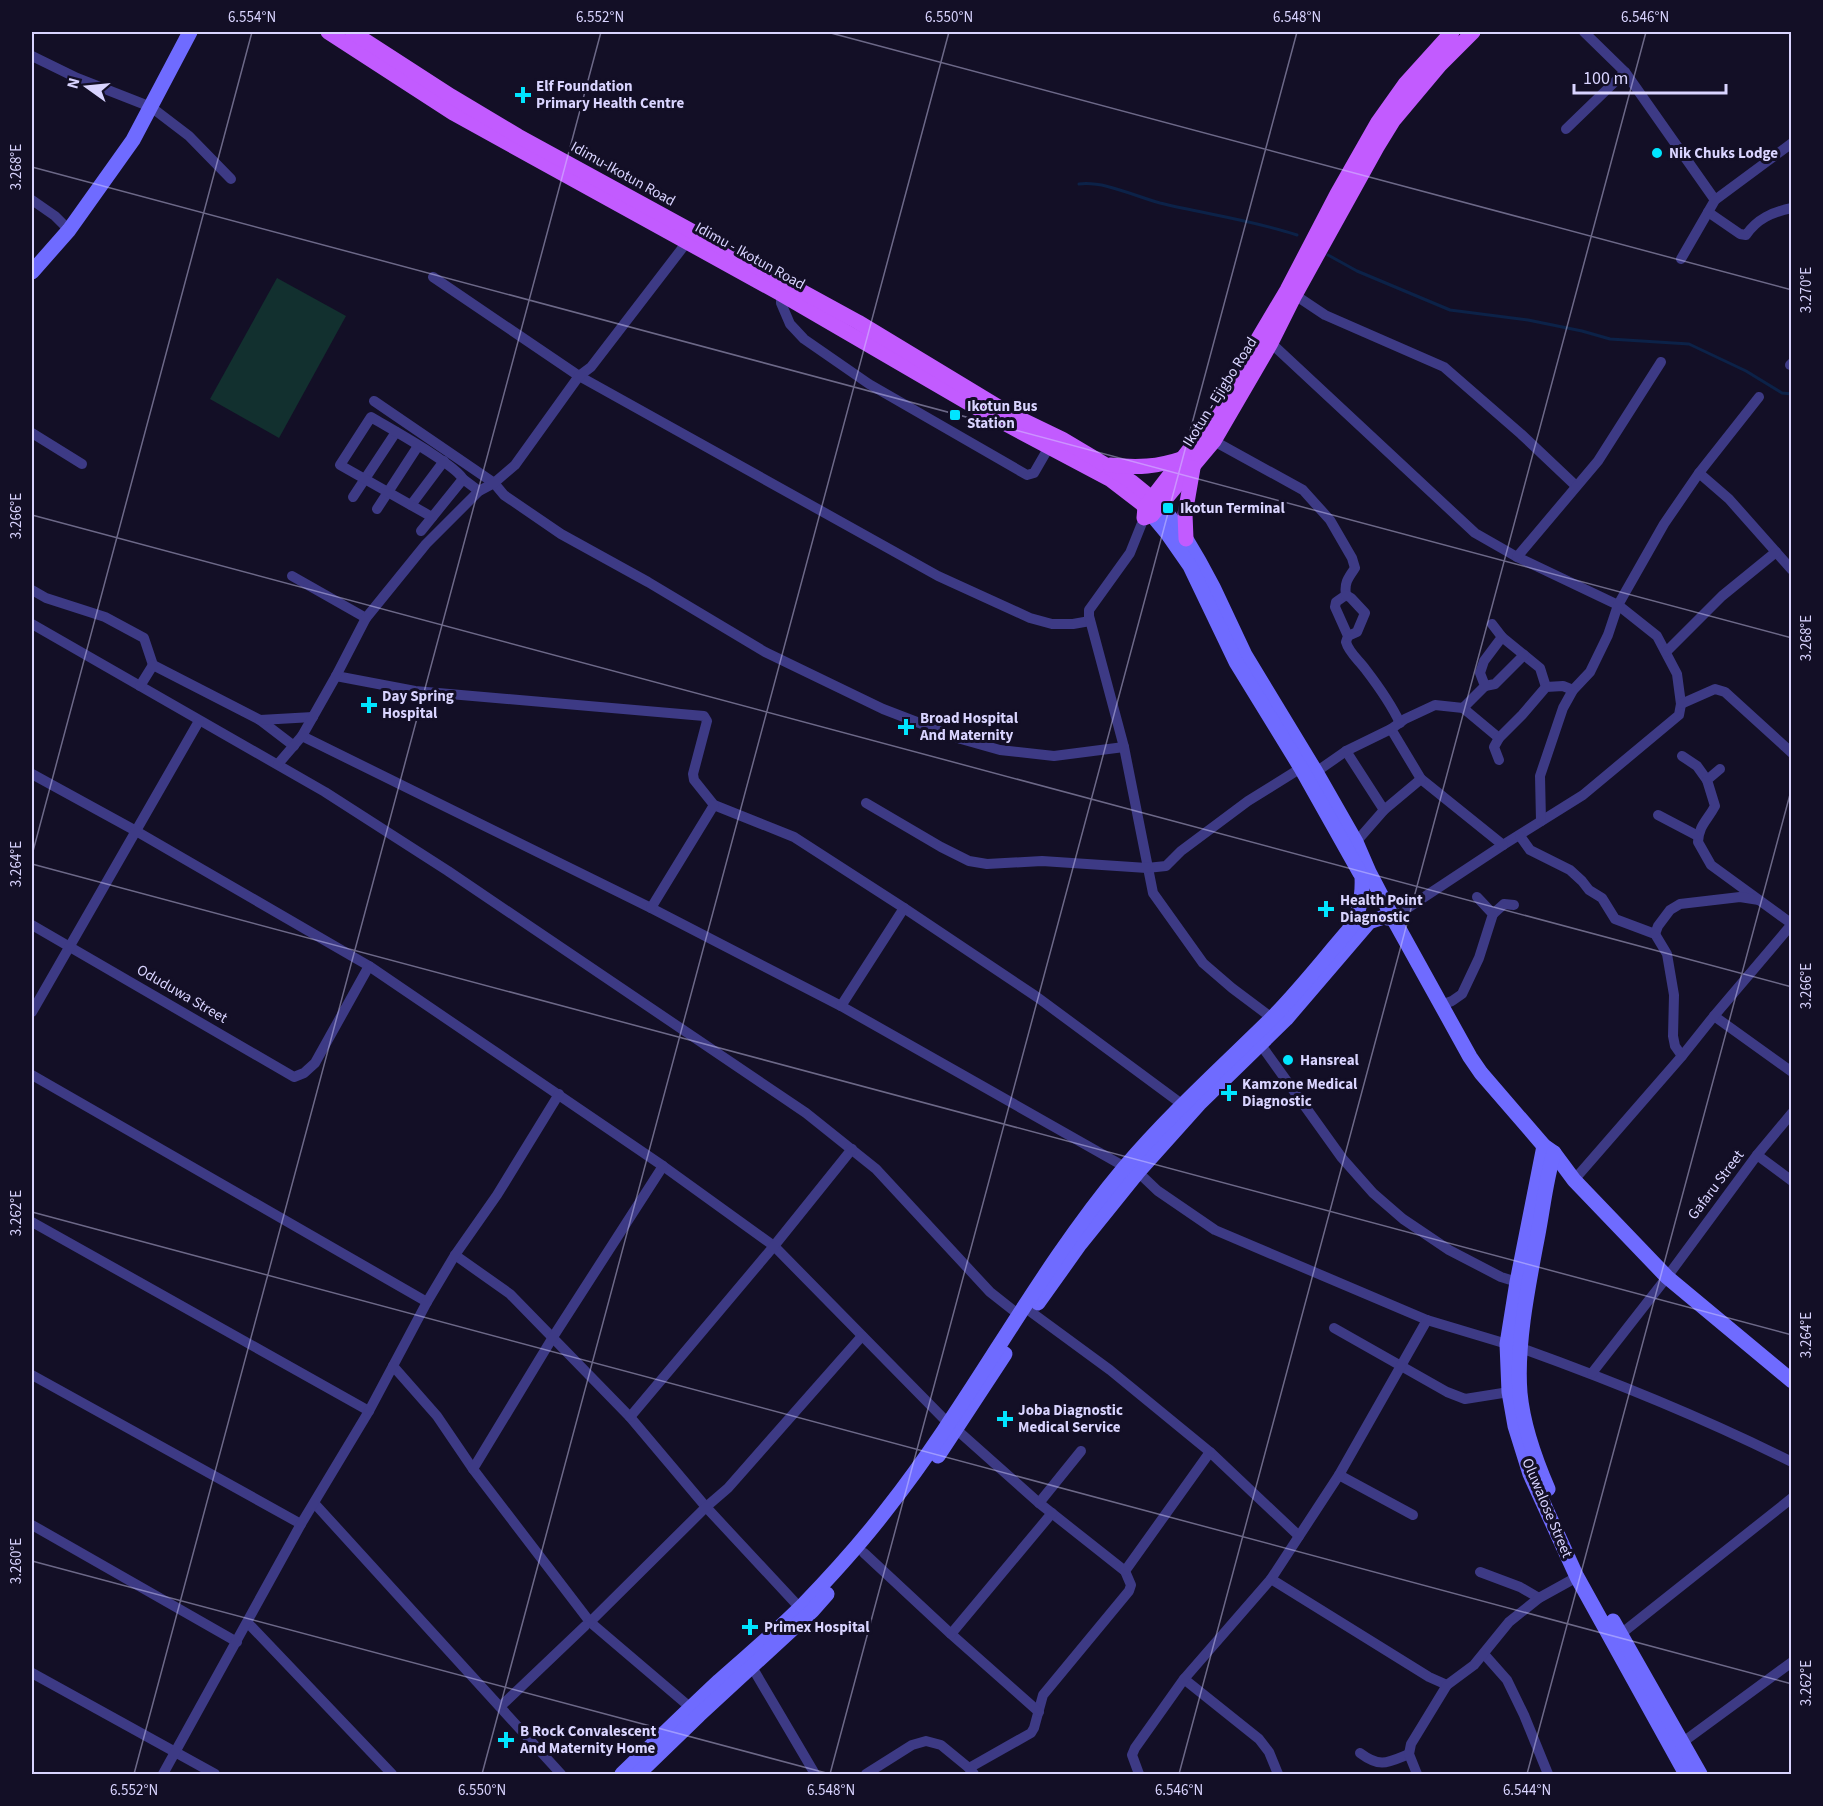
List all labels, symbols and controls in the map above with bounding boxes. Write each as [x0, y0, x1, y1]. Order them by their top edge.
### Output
text: 6.554°N [228, 7, 276, 28]
text: 6.552°N [576, 7, 624, 28]
text: 6.550°N [925, 7, 973, 28]
text: 6.548°N [1273, 7, 1321, 28]
text: 6.546°N [1621, 7, 1669, 28]
north arrow [57, 57, 117, 117]
scale bar [1574, 57, 1726, 95]
text: 100 m [1583, 66, 1628, 91]
text: N [61, 75, 85, 91]
place label: Elf Foundation Primary Health Centre [536, 76, 685, 114]
marker: Elf Foundation Primary Health Centre [514, 86, 532, 104]
street label: Idimu-Ikotun Road [567, 136, 679, 212]
place label: Nik Chuks Lodge [1669, 143, 1778, 164]
text: 3.268°E [6, 144, 27, 190]
marker: Nik Chuks Lodge [1650, 146, 1664, 160]
street label: Idimu - Ikotun Road [691, 217, 809, 295]
text: 3.270°E [1796, 267, 1817, 313]
street label: Ikotun - Ejigbo Road [1178, 333, 1262, 451]
place label: Ikotun Bus Station [967, 396, 1038, 434]
marker: Ikotun Bus Station [948, 408, 962, 422]
text: 3.266°E [6, 493, 27, 539]
place label: Ikotun Terminal [1180, 498, 1286, 519]
marker: Ikotun Terminal [1161, 501, 1175, 515]
text: 3.268°E [1796, 615, 1817, 661]
place label: Day Spring Hospital [382, 686, 454, 724]
marker: Day Spring Hospital [360, 696, 378, 714]
place label: Broad Hospital And Maternity [919, 708, 1019, 746]
marker: Broad Hospital And Maternity [897, 718, 915, 736]
text: 3.264°E [6, 841, 27, 887]
place label: Health Point Diagnostic [1340, 890, 1423, 928]
marker: Health Point Diagnostic [1317, 900, 1335, 918]
street label: Oduduwa Street [133, 959, 231, 1029]
text: 3.266°E [1796, 963, 1817, 1009]
place label: Hansreal [1300, 1050, 1360, 1071]
marker: Hansreal [1281, 1053, 1295, 1067]
place label: Kamzone Medical Diagnostic [1242, 1074, 1358, 1112]
marker: Kamzone Medical Diagnostic [1220, 1084, 1238, 1102]
street label: Gafaru Street [1683, 1146, 1749, 1224]
text: 3.262°E [6, 1190, 27, 1236]
text: 3.264°E [1796, 1312, 1817, 1358]
place label: Joba Diagnostic Medical Service [1018, 1400, 1123, 1438]
marker: Joba Diagnostic Medical Service [996, 1410, 1014, 1428]
street label: Oluwalose Street [1517, 1455, 1577, 1561]
text: 3.260°E [6, 1538, 27, 1584]
place label: Primex Hospital [764, 1617, 870, 1638]
marker: Primex Hospital [741, 1618, 759, 1636]
text: 3.262°E [1796, 1660, 1817, 1706]
place label: B Rock Convalescent And Maternity Home [519, 1721, 656, 1759]
marker: B Rock Convalescent And Maternity Home [497, 1731, 515, 1749]
text: 6.552°N [110, 1780, 158, 1801]
text: 6.550°N [458, 1780, 506, 1801]
text: 6.548°N [807, 1780, 855, 1801]
text: 6.546°N [1155, 1780, 1203, 1801]
text: 6.544°N [1503, 1780, 1551, 1801]

